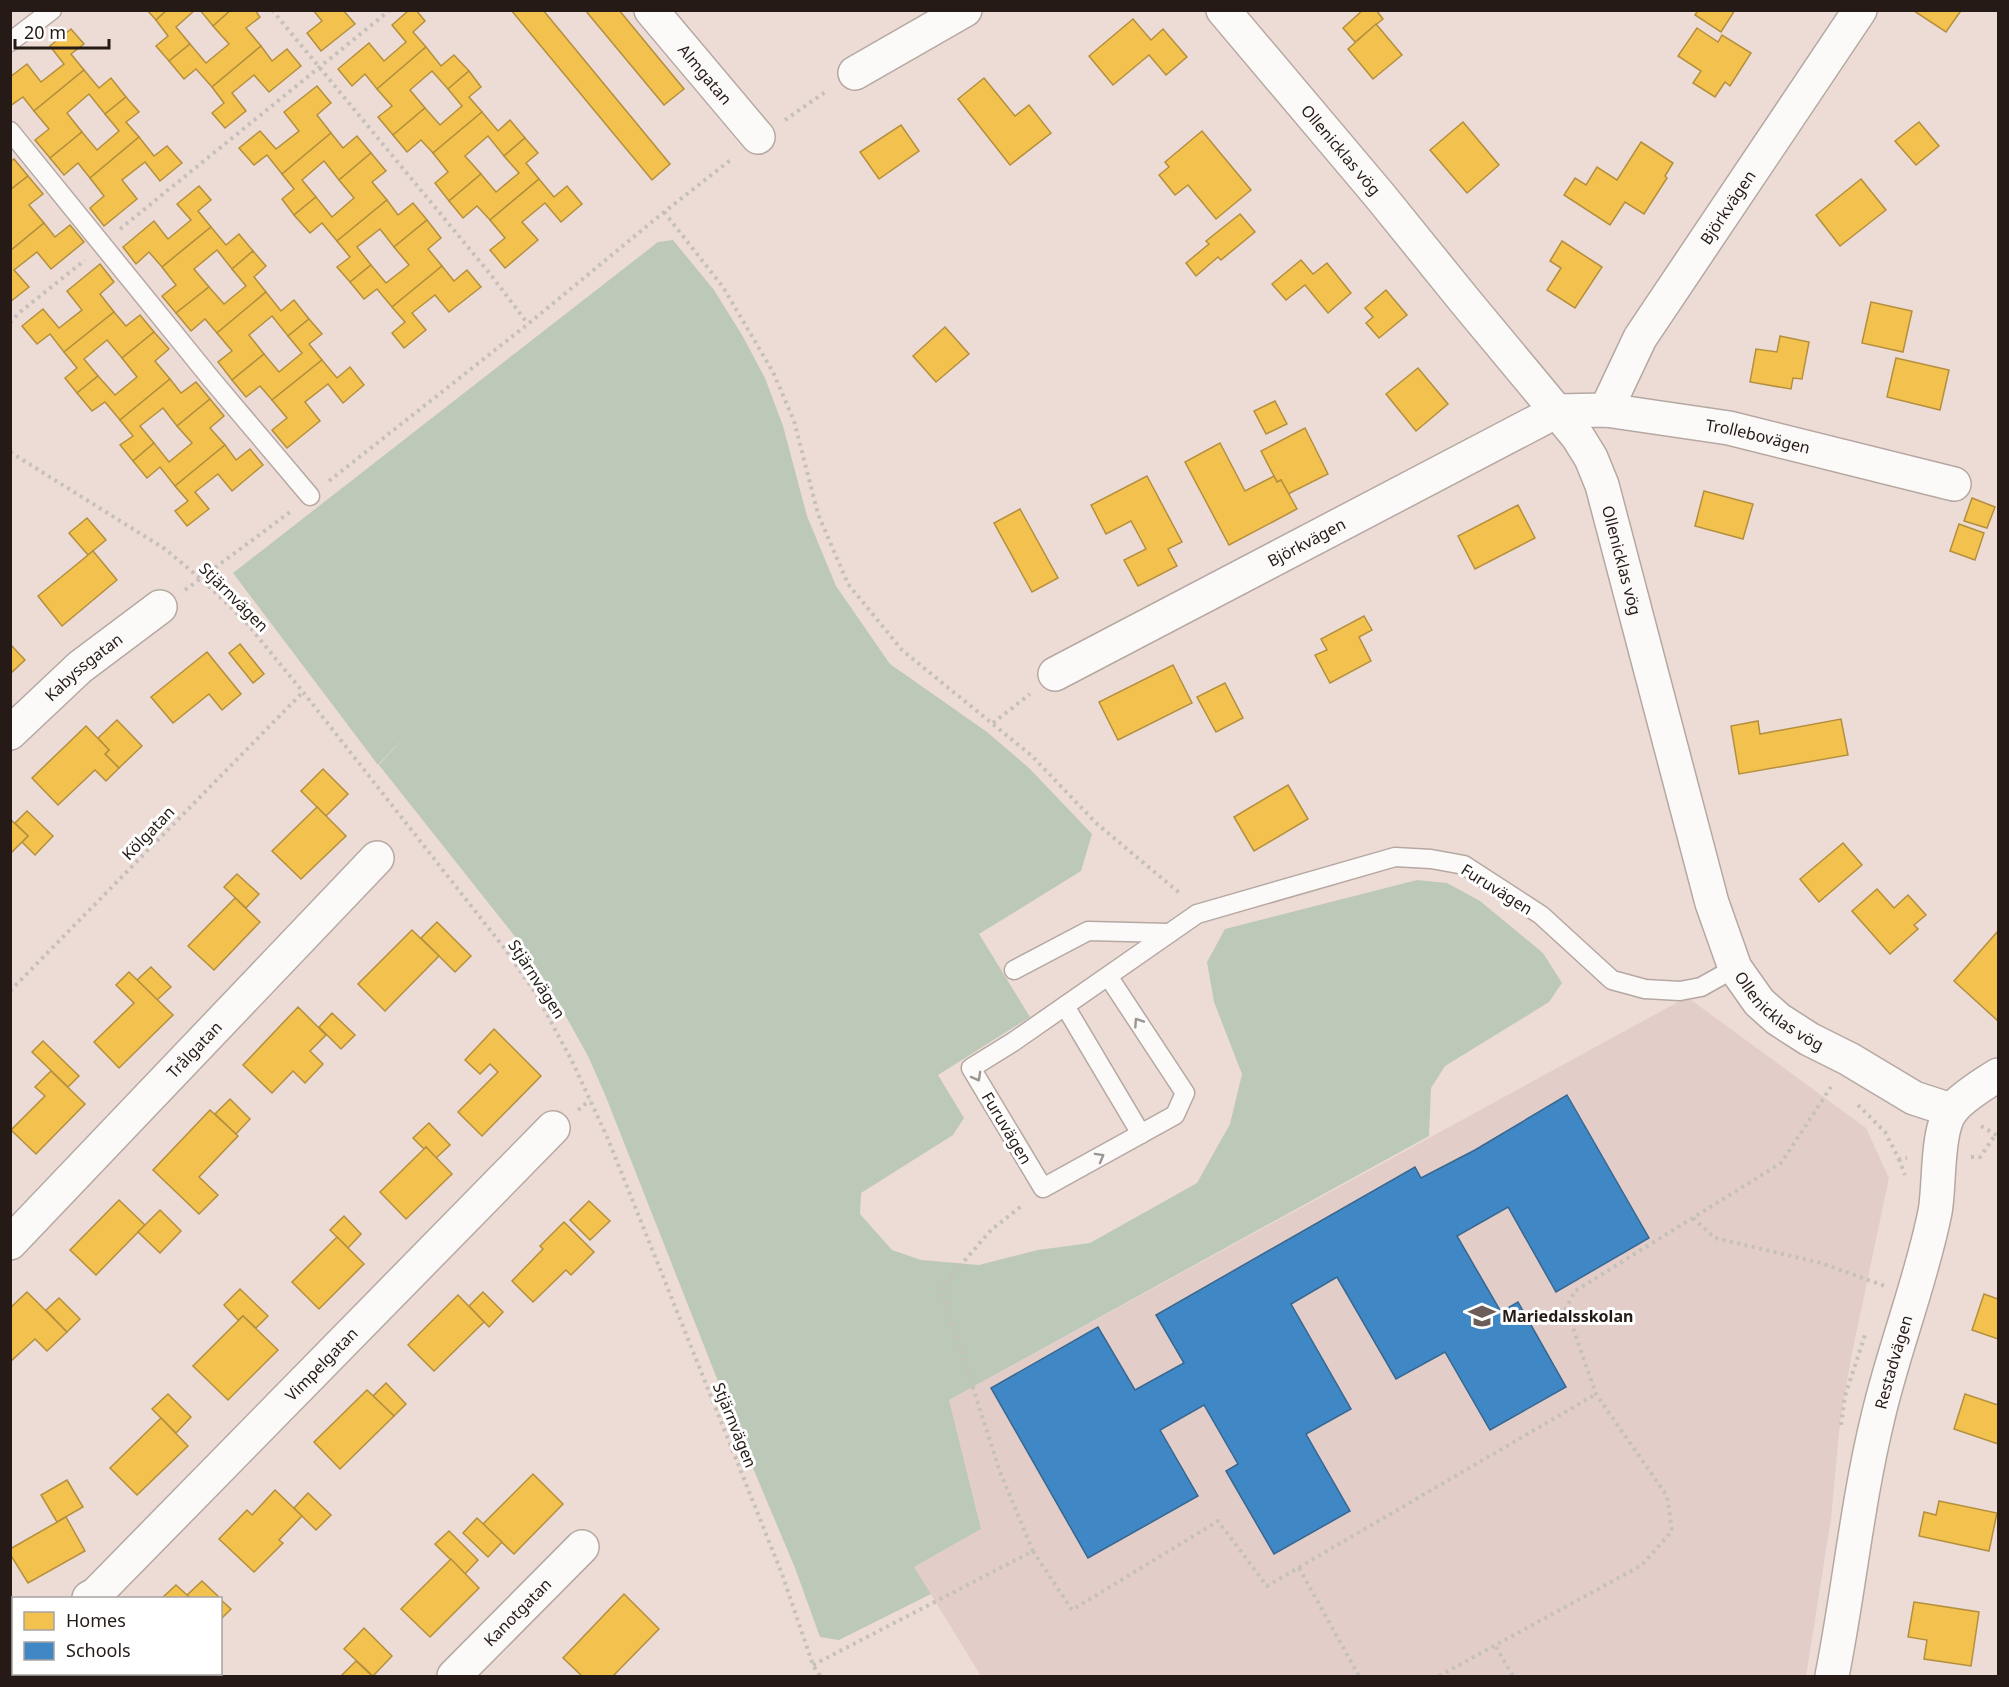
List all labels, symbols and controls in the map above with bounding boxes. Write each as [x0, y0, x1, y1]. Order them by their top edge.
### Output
scale bar [15, 12, 110, 50]
text: 20 m [24, 20, 66, 44]
street label: Almgatan [673, 39, 737, 109]
street label: Ollenicklas vög [1296, 100, 1386, 200]
street label: Björkvägen [1695, 166, 1761, 249]
street label: Trollebovägen [1704, 414, 1812, 459]
street label: Ollenicklas vög [1597, 503, 1647, 618]
street label: Björkvägen [1264, 513, 1349, 572]
street label: Stjärnvägen [194, 557, 274, 637]
street label: Kabyssgatan [40, 628, 127, 706]
street label: Kölgatan [117, 801, 179, 865]
street label: Furuvägen [1457, 858, 1537, 920]
street label: Stjärnvägen [503, 935, 571, 1023]
street label: Ollenicklas vög [1730, 967, 1827, 1056]
street label: Trålgatan [162, 1016, 227, 1083]
one-way arrow [1134, 1018, 1145, 1029]
one-way arrow [970, 1070, 981, 1081]
street label: Furuvägen [977, 1088, 1037, 1168]
one-way arrow [1094, 1153, 1104, 1164]
school or university icon: Mariedalsskolan [1467, 1301, 1497, 1331]
place label: Mariedalsskolan [1502, 1305, 1633, 1327]
street label: Restadvägen [1869, 1312, 1918, 1412]
street label: Vimpelgatan [280, 1322, 363, 1406]
street label: Stjärnvägen [708, 1379, 762, 1471]
street label: Kanotgatan [479, 1573, 556, 1651]
legend [12, 1597, 222, 1675]
text: Homes [66, 1608, 126, 1632]
text: Schools [66, 1638, 131, 1662]

